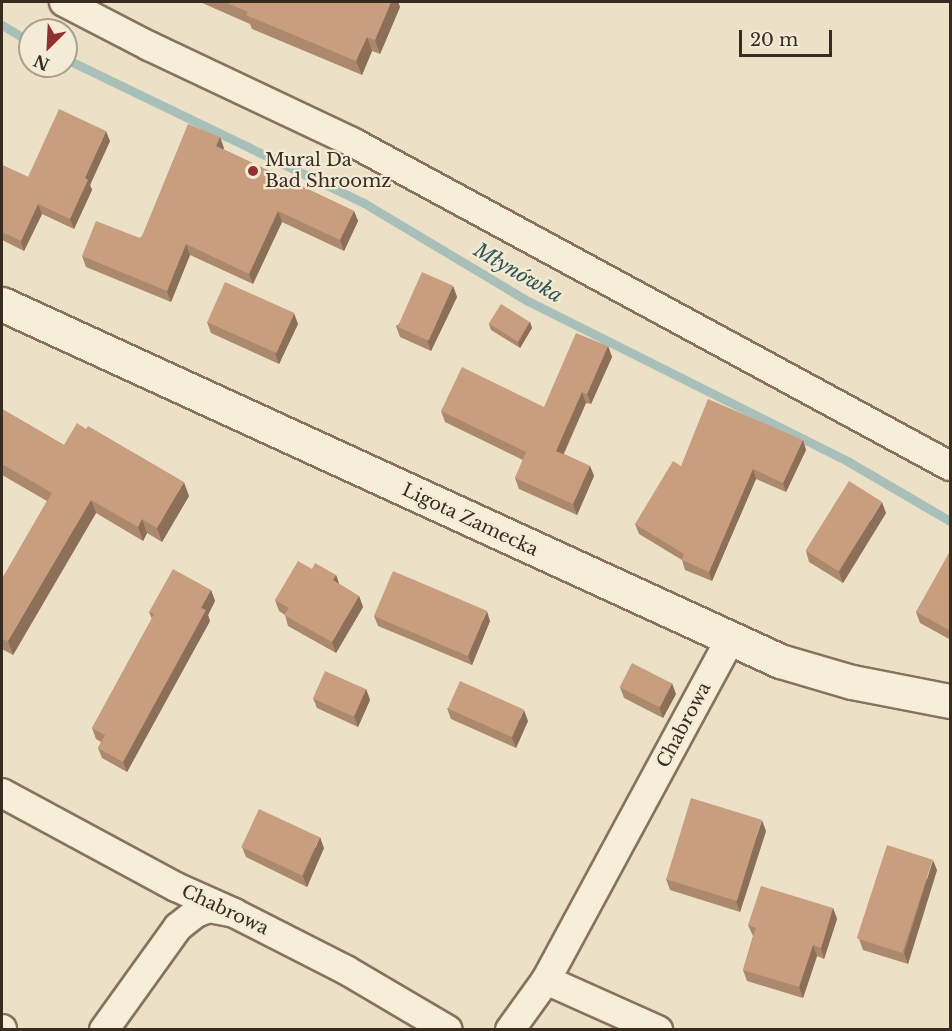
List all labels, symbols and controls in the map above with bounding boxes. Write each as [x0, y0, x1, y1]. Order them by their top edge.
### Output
north arrow [18, 18, 78, 78]
scale bar [742, 18, 835, 56]
text: 20 m [750, 29, 798, 51]
text: N [31, 50, 52, 75]
place label: Mural Da Bad Shroomz [265, 150, 391, 192]
marker: Mural Da Bad Shroomz [246, 164, 260, 178]
water label: Młynówka [469, 238, 567, 308]
street label: Ligota Zamecka [398, 479, 542, 561]
street label: Chabrowa [653, 679, 715, 771]
street label: Chabrowa [178, 880, 272, 940]

